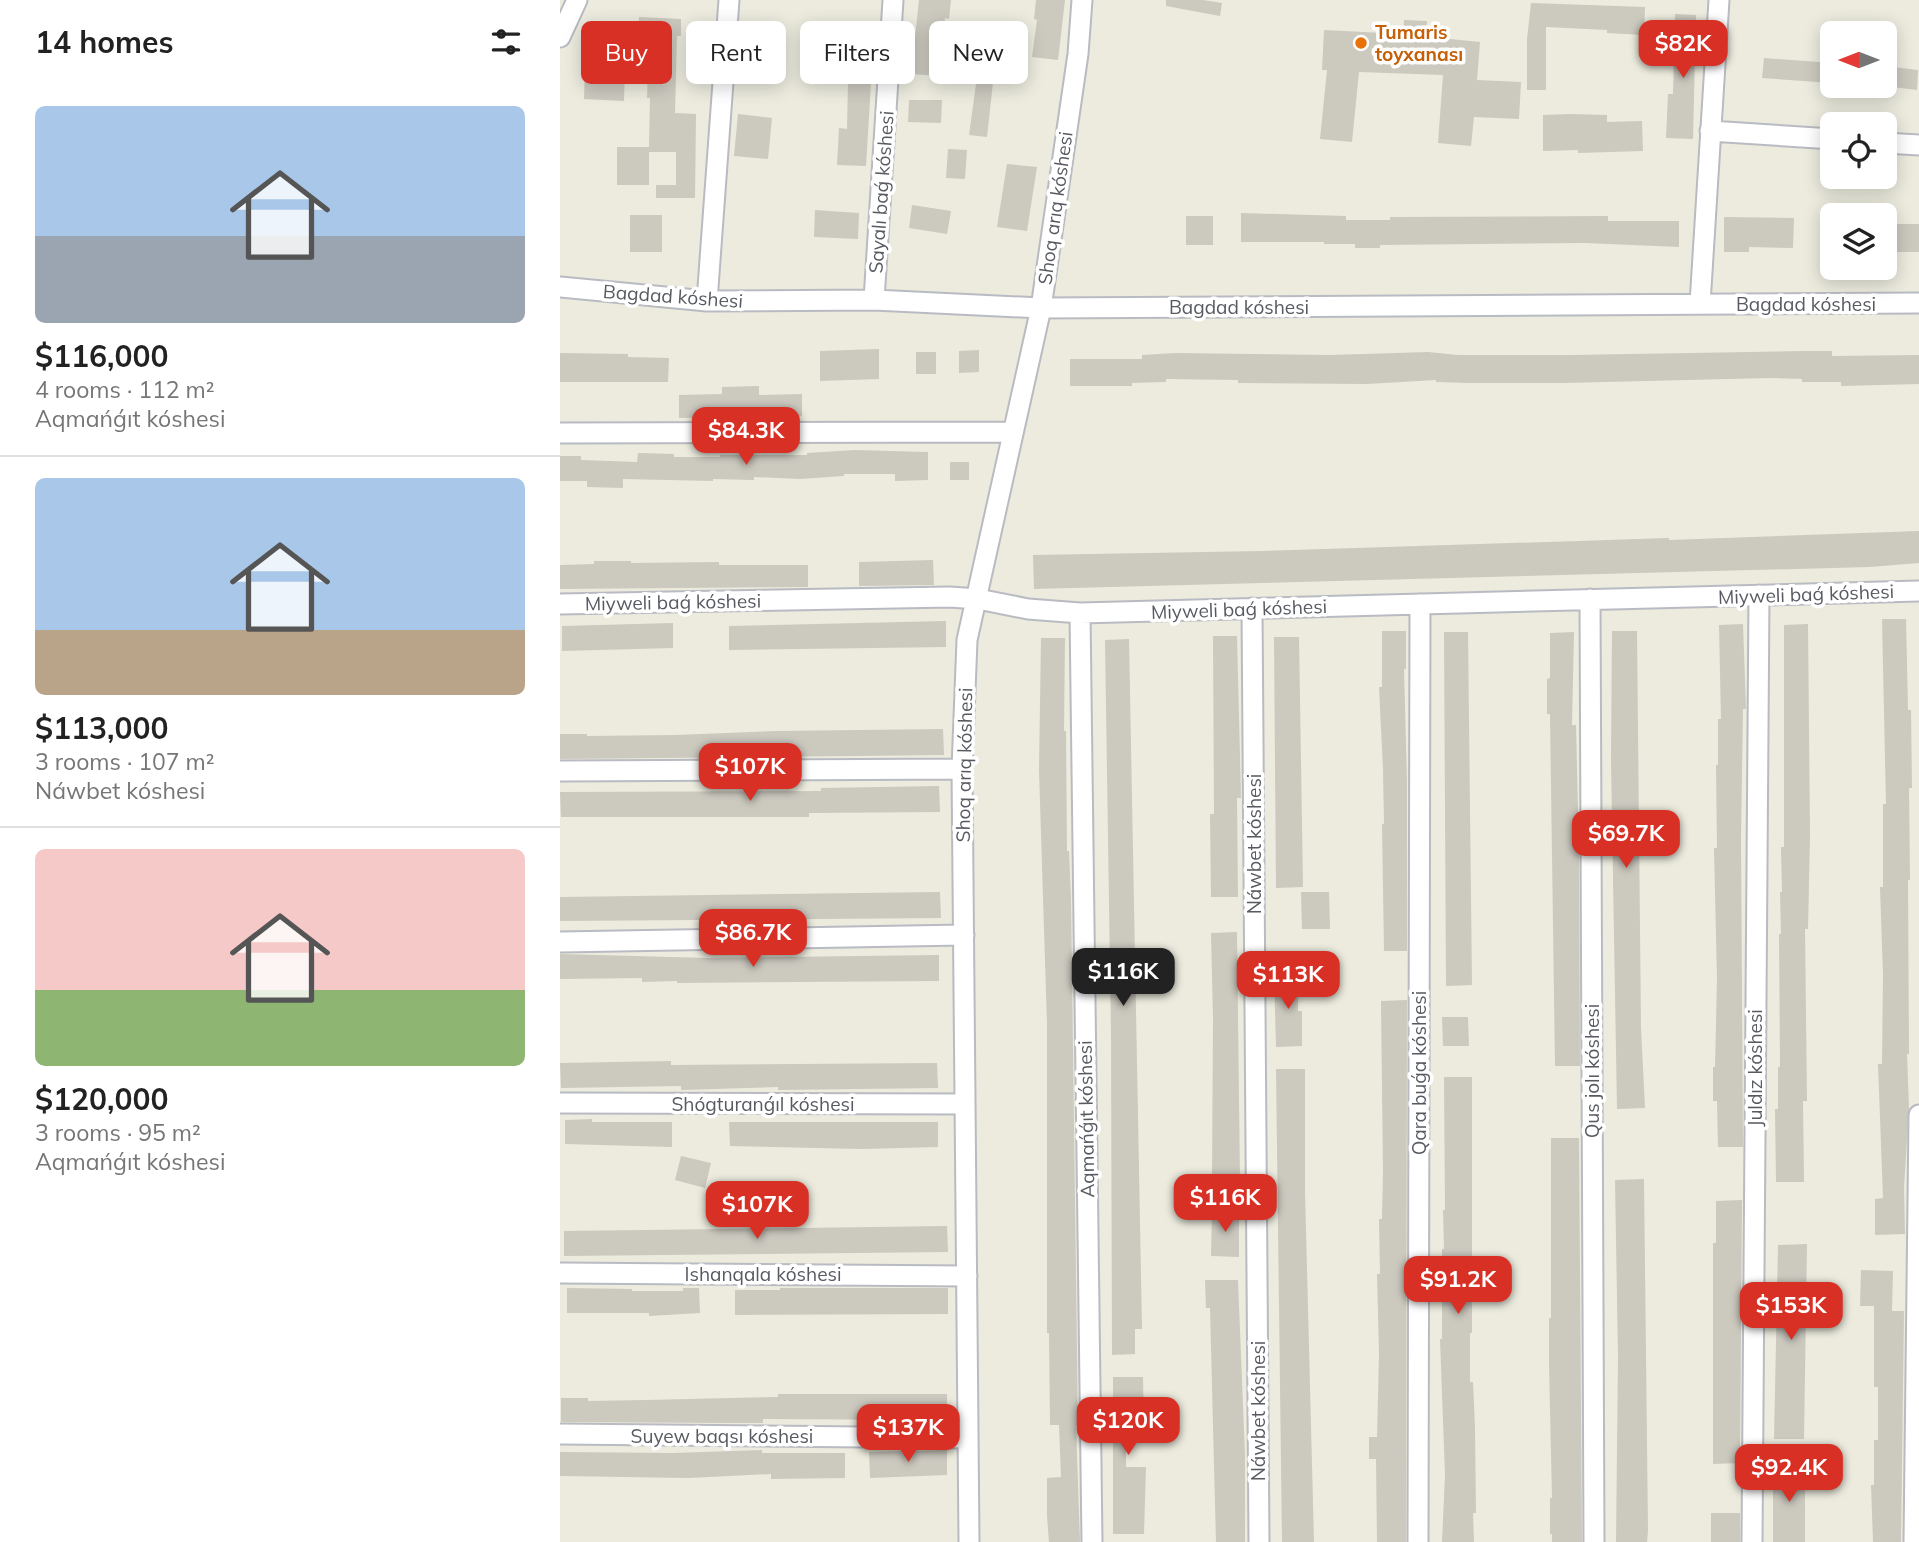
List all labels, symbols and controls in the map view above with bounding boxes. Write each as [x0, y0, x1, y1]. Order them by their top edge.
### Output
place label: Tumaris toyxanası [1375, 20, 1463, 66]
pin: $82K [1642, 20, 1724, 80]
chip: Buy [581, 21, 672, 84]
chip: Rent [686, 21, 786, 84]
chip: Filters [800, 21, 915, 84]
chip: New [929, 21, 1028, 84]
north arrow [1820, 21, 1897, 98]
map controls [1820, 21, 1897, 280]
text: 14 homes [35, 23, 174, 61]
icon: filters [487, 23, 525, 61]
text: $82K [1655, 28, 1711, 57]
marker: Tumaris toyxanası [1353, 35, 1369, 51]
street label: Sayalı baǵ kóshesi [863, 110, 899, 274]
button: locate [1820, 112, 1897, 189]
street label: Shoq arıq kóshesi [1032, 130, 1078, 286]
icon: home [217, 152, 343, 278]
button: layers [1820, 203, 1897, 280]
street label: Bagdad kóshesi [602, 279, 744, 313]
street label: Bagdad kóshesi [1736, 292, 1876, 316]
street label: Bagdad kóshesi [1169, 295, 1309, 319]
text: $116,000 [35, 337, 168, 375]
text: 4 rooms · 112 m² [35, 375, 215, 404]
text: Aqmańǵıt kóshesi [35, 404, 225, 433]
pin: $84.3K [689, 407, 803, 467]
text: $84.3K [708, 415, 784, 444]
icon: home [217, 524, 343, 650]
street label: Miyweli baǵ kóshesi [1717, 579, 1895, 609]
street label: Miyweli baǵ kóshesi [585, 588, 761, 616]
street label: Miyweli baǵ kóshesi [1150, 594, 1328, 624]
street label: Shoq arıq kóshesi [951, 688, 977, 842]
text: $113,000 [35, 709, 168, 747]
pin: $107K [701, 744, 799, 803]
text: 3 rooms · 107 m² [35, 747, 215, 776]
text: $107K [715, 751, 785, 780]
street label: Náwbet kóshesi [1242, 774, 1266, 914]
text: Náwbet kóshesi [35, 776, 205, 805]
pin: $69.7K [1569, 810, 1683, 870]
text: $69.7K [1588, 818, 1664, 847]
icon: home [217, 895, 343, 1021]
pin: $86.7K [696, 909, 810, 969]
text: $86.7K [715, 917, 791, 946]
pin: $116K [1074, 948, 1172, 1008]
pin: $113K [1239, 951, 1337, 1011]
text: $116K [1088, 956, 1158, 985]
text: $113K [1253, 959, 1323, 988]
street label: Qara buǵa kóshesi [1407, 991, 1431, 1155]
street label: Qus jolı kóshesi [1580, 1004, 1604, 1138]
street label: Juldız kóshesi [1743, 1009, 1767, 1127]
street label: Aqmańǵıt kóshesi [1073, 1040, 1099, 1198]
text: $120,000 [35, 1080, 168, 1118]
street label: Shógturanǵıl kóshesi [672, 1092, 854, 1116]
text: 3 rooms · 95 m² [35, 1118, 201, 1147]
text: Aqmańǵıt kóshesi [35, 1147, 225, 1176]
pin: $116K [1176, 1174, 1274, 1234]
pin: $107K [708, 1182, 806, 1241]
text: $116K [1190, 1182, 1260, 1211]
text: $107K [722, 1189, 792, 1218]
pin: $91.2K [1401, 1256, 1515, 1316]
street label: Ishanqala kóshesi [685, 1262, 841, 1286]
text: $91.2K [1420, 1264, 1496, 1293]
pin: $153K [1742, 1282, 1840, 1342]
text: $153K [1756, 1290, 1826, 1319]
street label: Náwbet kóshesi [1246, 1341, 1270, 1481]
pin: $120K [1079, 1398, 1177, 1457]
pin: $137K [859, 1404, 957, 1464]
text: $120K [1093, 1405, 1163, 1434]
text: $137K [873, 1412, 943, 1441]
street label: Suyew baqsı kóshesi [631, 1424, 813, 1448]
pin: $92.4K [1732, 1444, 1846, 1504]
text: $92.4K [1751, 1452, 1827, 1481]

